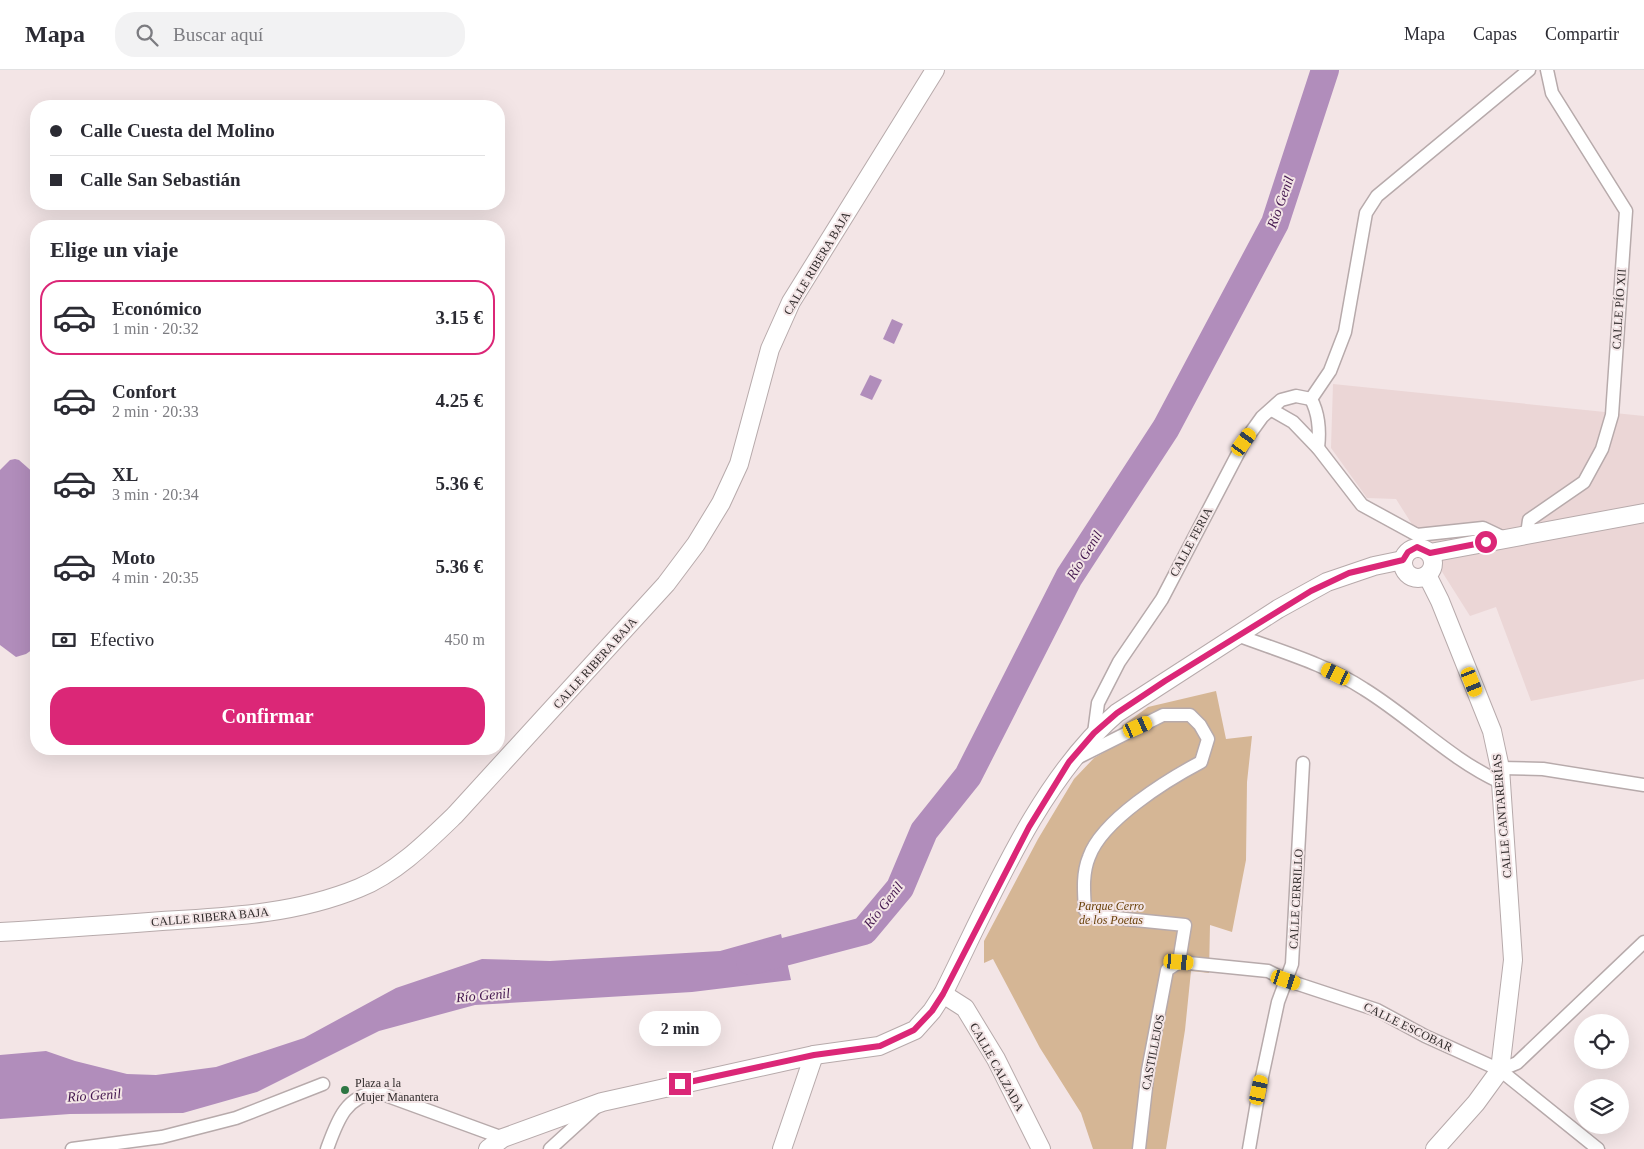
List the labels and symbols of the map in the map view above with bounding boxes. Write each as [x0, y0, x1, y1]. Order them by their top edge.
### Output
water label: Río Genil [1264, 174, 1297, 231]
street label: CALLE RIBERA BAJA [781, 209, 854, 317]
street label: CALLE PÍO XII [1609, 268, 1629, 350]
car [1229, 425, 1258, 459]
street label: CALLE FERIA [1167, 505, 1215, 579]
water label: Río Genil [1063, 528, 1105, 583]
route start [1475, 531, 1497, 553]
street label: CALLE RIBERA BAJA [550, 614, 640, 712]
car [1319, 661, 1352, 687]
car [1459, 665, 1484, 699]
car [1121, 714, 1154, 740]
street label: CALLE CANTARERÍAS [1490, 753, 1514, 879]
street label: CALLE CERRILLO [1286, 848, 1306, 949]
water label: Río Genil [860, 879, 906, 932]
park label: Parque Cerro de los Poetas [1077, 899, 1144, 927]
street label: CALLE RIBERA BAJA [151, 905, 270, 929]
car [1163, 953, 1194, 971]
car [1269, 968, 1302, 992]
water label: Río Genil [454, 986, 511, 1005]
street label: CALLE ESCOBAR [1361, 999, 1455, 1055]
callout: 2 min [639, 1012, 721, 1046]
street label: CASTILLEJOS [1139, 1013, 1167, 1091]
street label: CALLE CALZADA [967, 1020, 1027, 1114]
route end [669, 1073, 691, 1095]
car [1248, 1074, 1269, 1106]
place label: Plaza a la Mujer Manantera [355, 1076, 439, 1104]
marker: Plaza a la Mujer Manantera [339, 1084, 351, 1096]
water label: Río Genil [66, 1086, 122, 1105]

